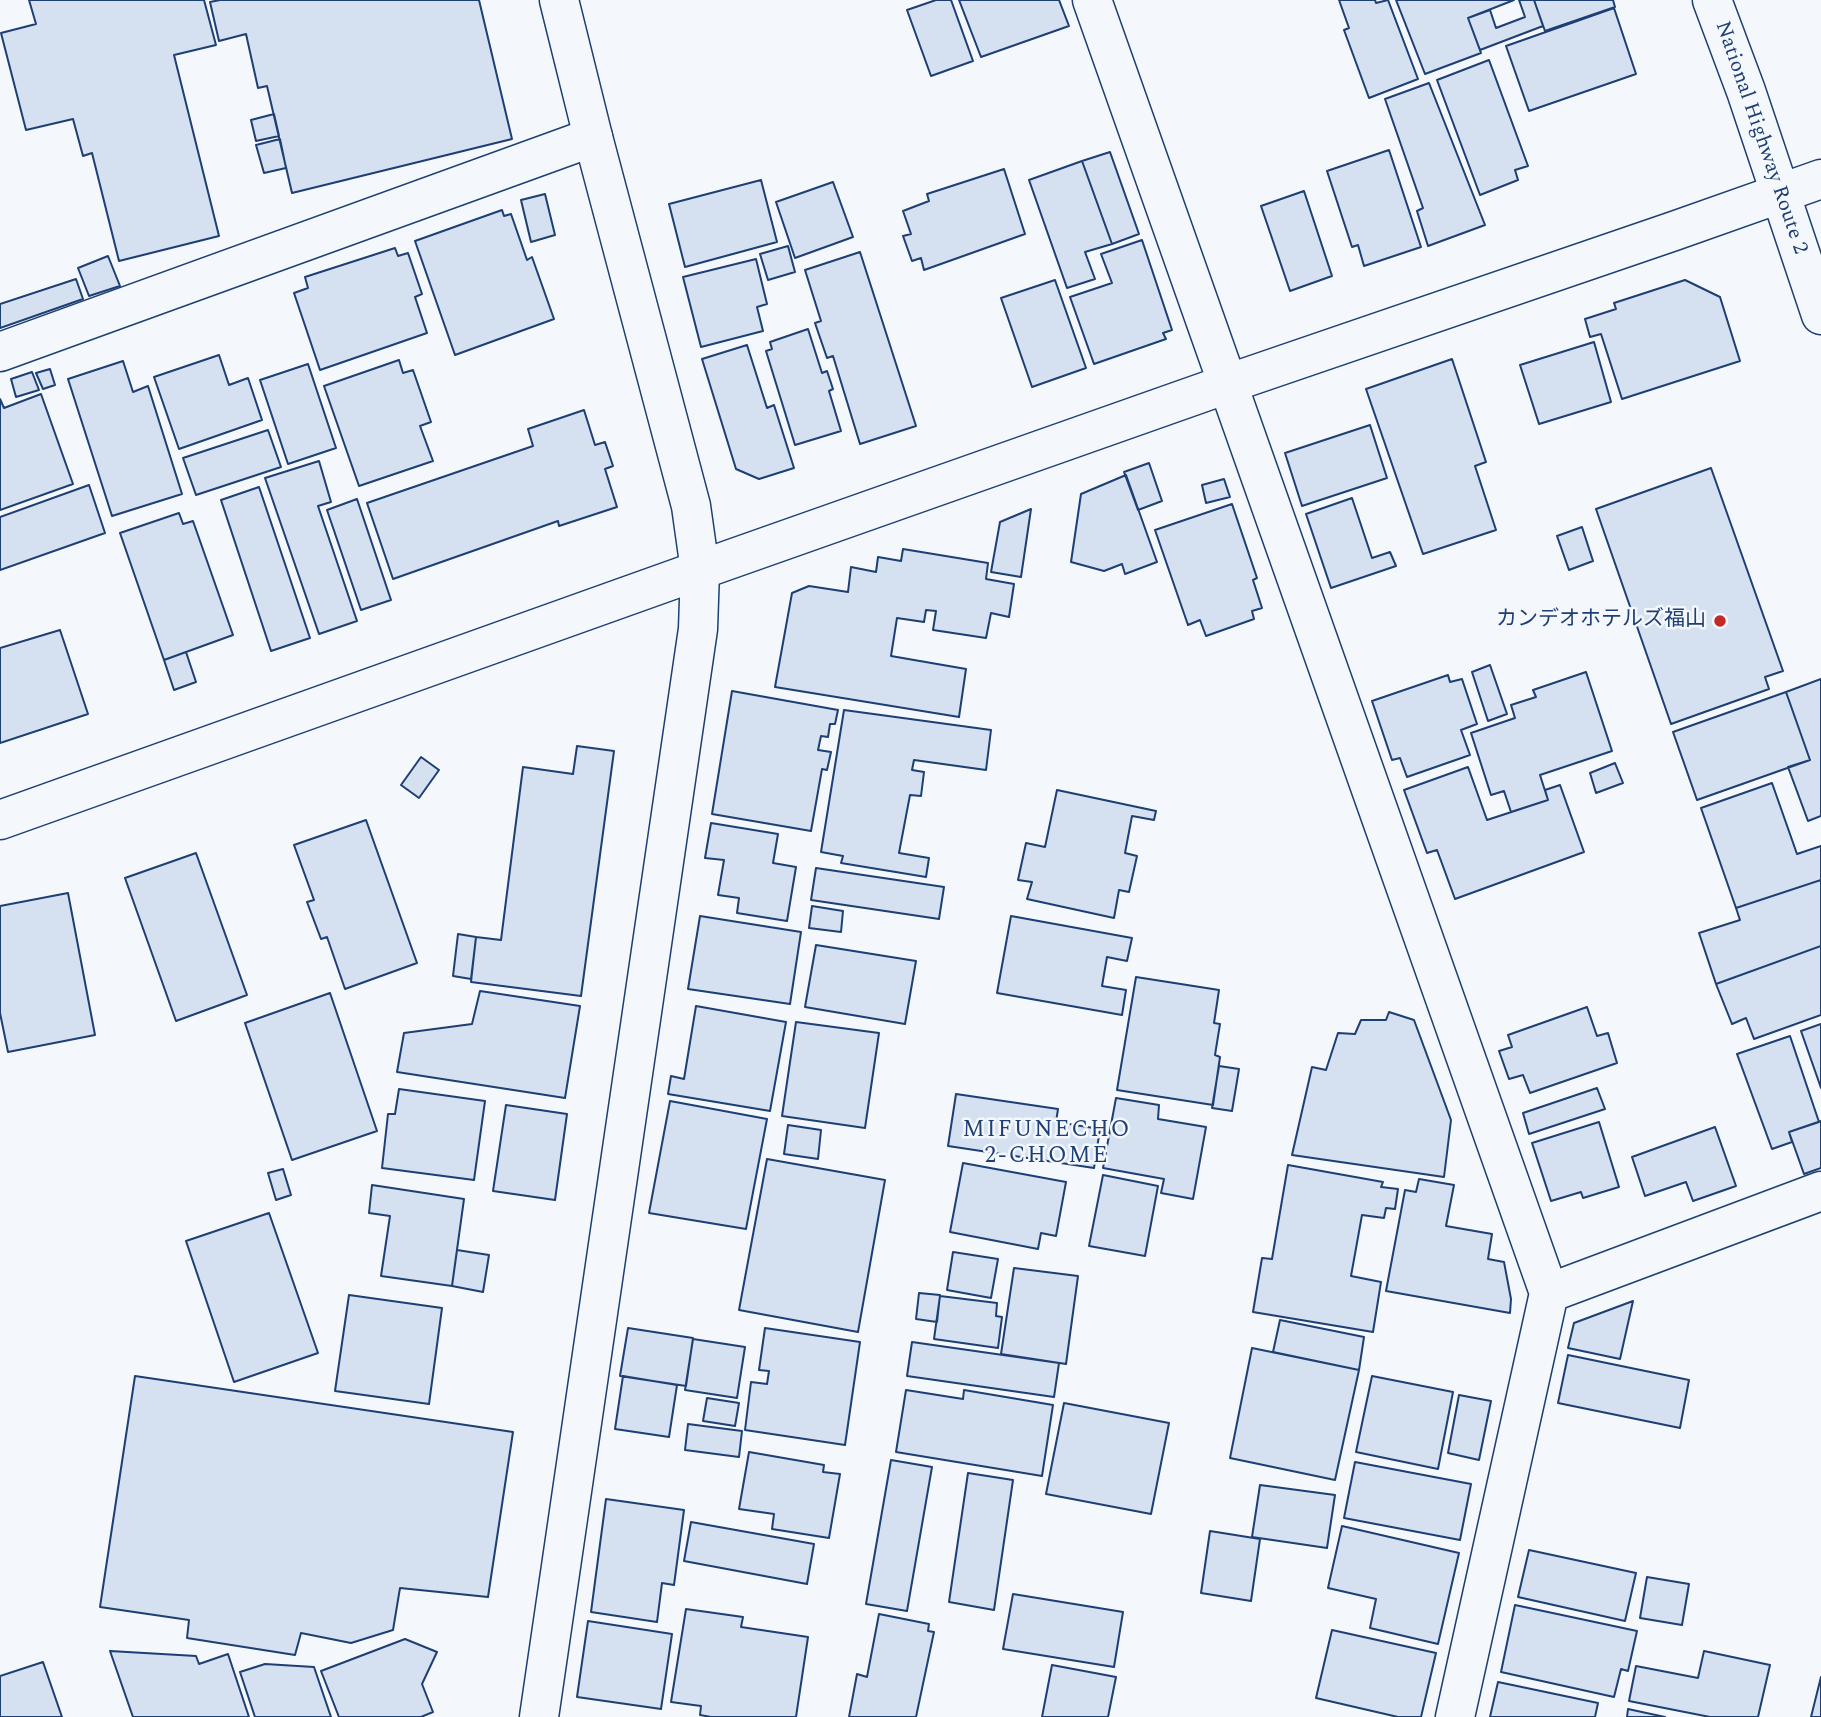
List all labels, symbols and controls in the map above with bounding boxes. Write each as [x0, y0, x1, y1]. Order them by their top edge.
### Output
street label: National Highway Route 2 [1708, 18, 1812, 258]
place label: カンデオホテルズ福山 [1496, 608, 1706, 634]
marker: カンデオホテルズ福山 [1712, 613, 1728, 629]
district label: MIFUNECHO 2-CHOME [964, 1117, 1130, 1171]

